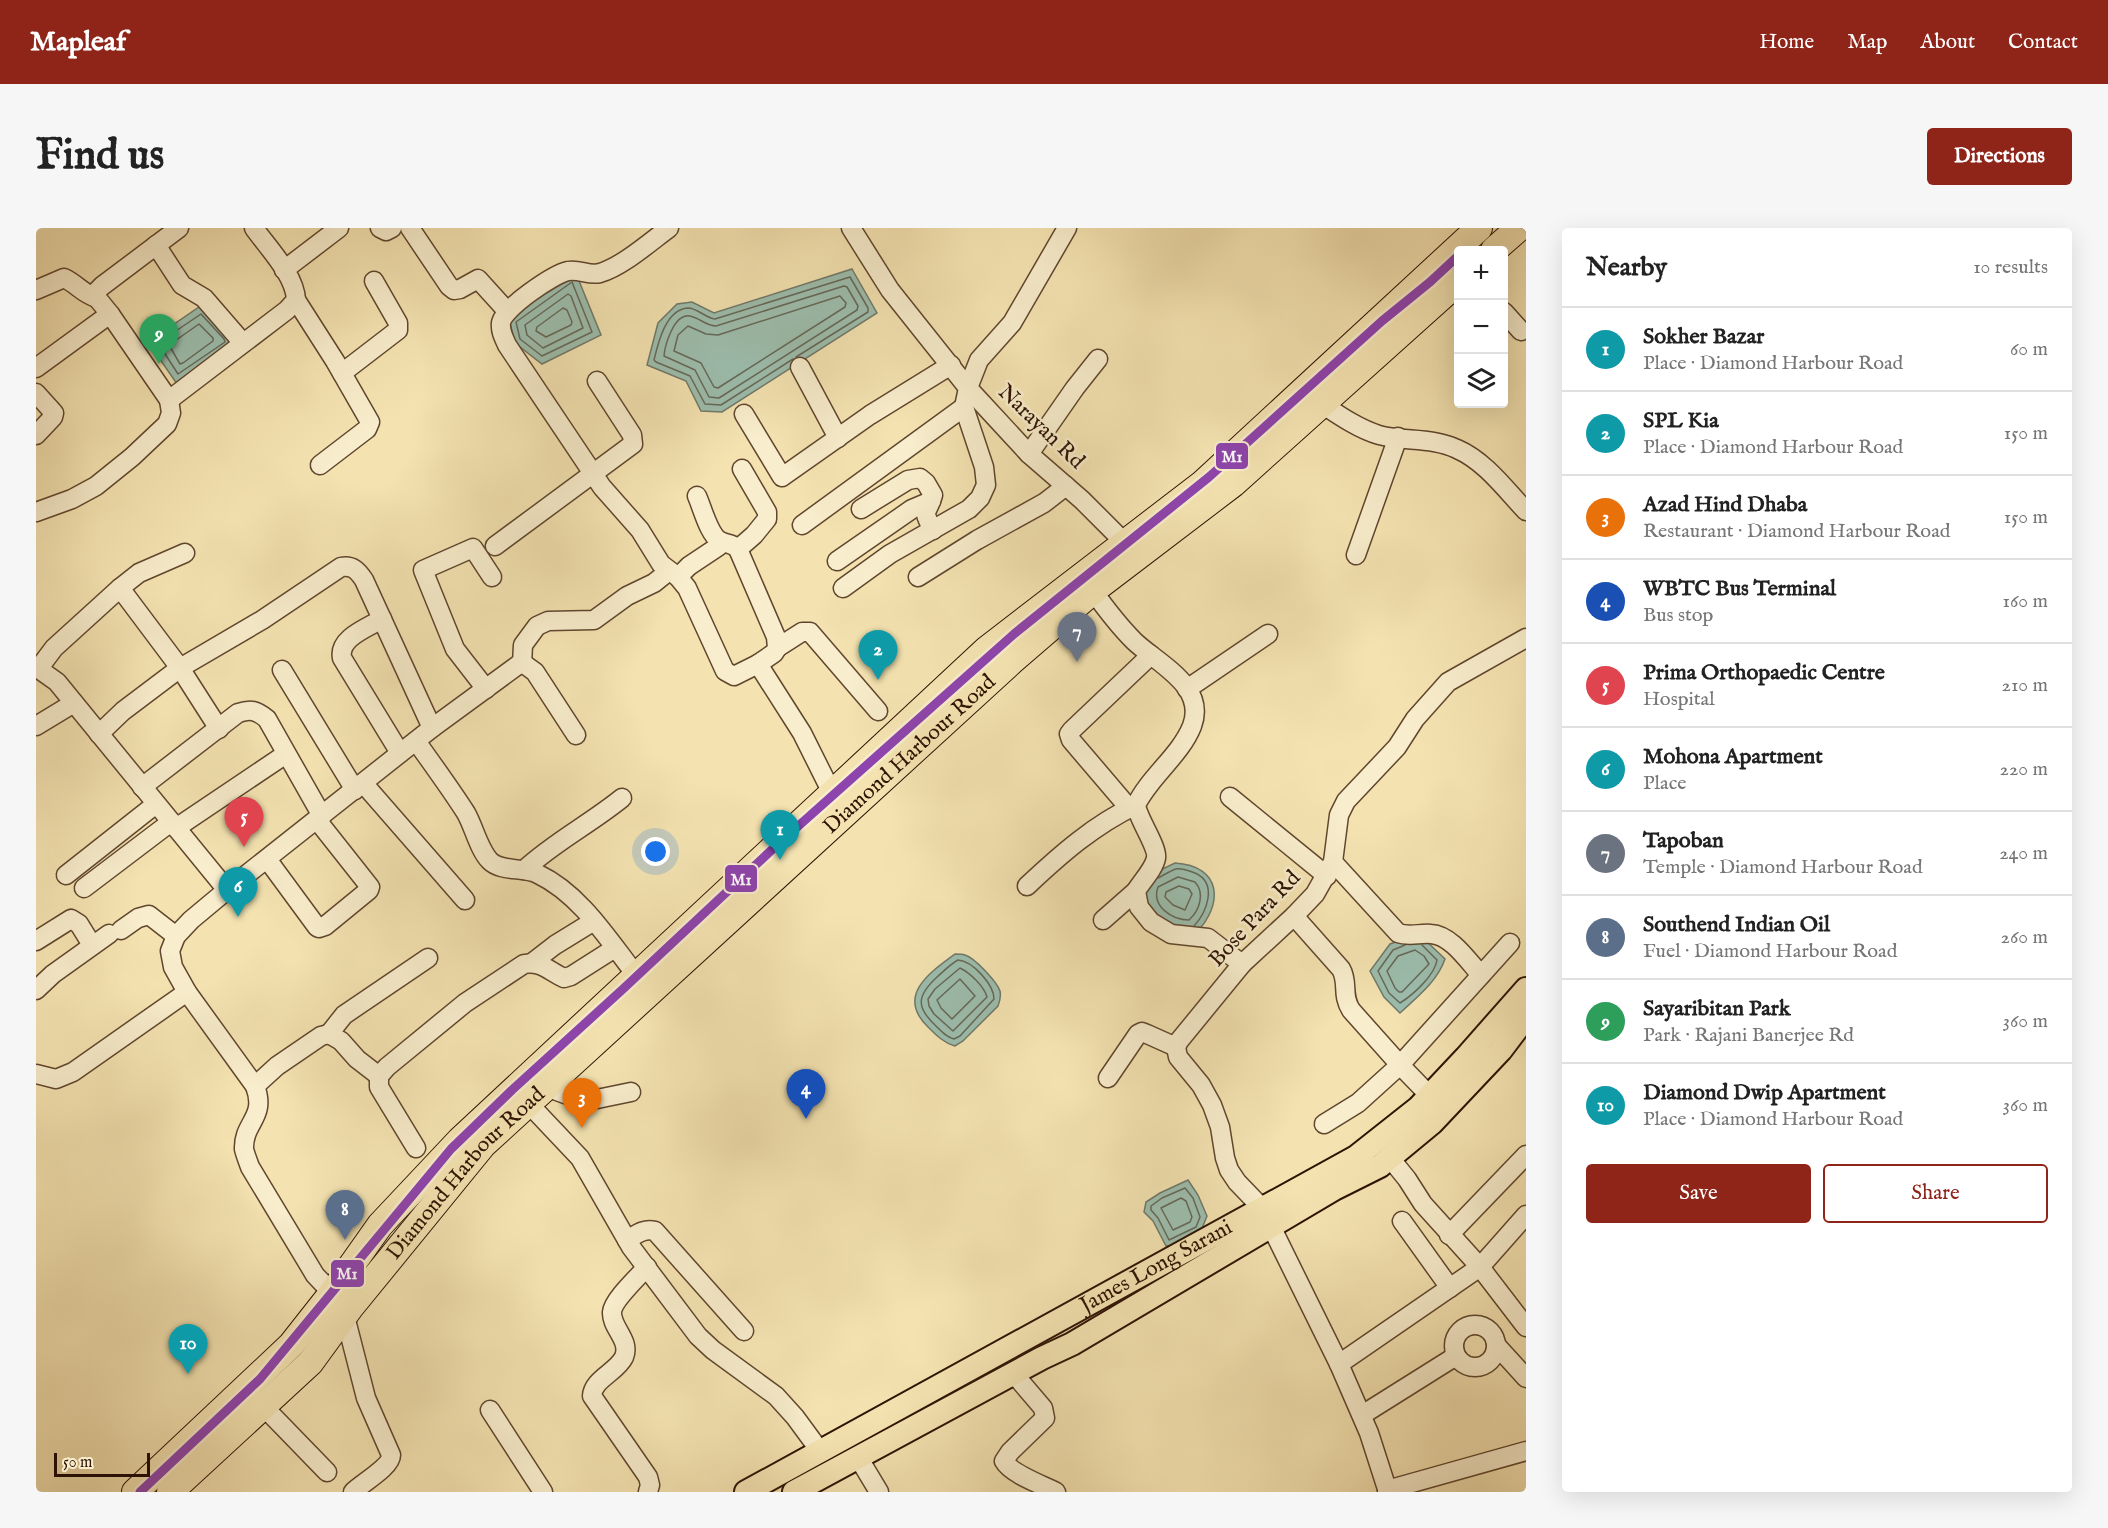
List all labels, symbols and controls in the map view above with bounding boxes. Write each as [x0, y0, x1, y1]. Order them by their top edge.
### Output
text: Mapleaf [30, 25, 126, 60]
text: Home [1759, 29, 1814, 56]
text: Map [1847, 29, 1887, 56]
text: About [1920, 29, 1975, 56]
text: Contact [2008, 29, 2078, 56]
button: Directions [1927, 128, 2072, 185]
text: Find us [36, 130, 164, 183]
map controls [1454, 246, 1508, 408]
button: + [1454, 246, 1508, 300]
text: Nearby [1586, 251, 1667, 284]
text: 10 results [1973, 255, 2048, 280]
button: − [1454, 300, 1508, 354]
pin: 9 [140, 314, 178, 364]
text: Sokher Bazar [1643, 323, 1764, 351]
text: 1 [1602, 337, 1609, 362]
text: 60 m [2010, 337, 2048, 362]
text: Place · Diamond Harbour Road [1643, 351, 1903, 376]
button: layers [1454, 354, 1508, 408]
street label: Narayan Rd [992, 379, 1091, 476]
text: SPL Kia [1643, 407, 1719, 435]
text: 2 [1601, 421, 1610, 446]
text: 150 m [2004, 421, 2048, 446]
text: Place · Diamond Harbour Road [1643, 435, 1903, 460]
line badge: M1 [1215, 442, 1249, 470]
text: M1 [1221, 448, 1243, 468]
text: Azad Hind Dhaba [1643, 491, 1807, 519]
text: 3 [1602, 505, 1609, 530]
text: 150 m [2004, 505, 2048, 530]
text: Restaurant · Diamond Harbour Road [1643, 519, 1950, 544]
text: WBTC Bus Terminal [1643, 575, 1836, 603]
text: 4 [1601, 589, 1610, 614]
text: 160 m [2002, 589, 2048, 614]
text: Bus stop [1643, 603, 1713, 628]
pin: 7 [1058, 612, 1096, 662]
pin: 2 [858, 630, 898, 680]
text: Prima Orthopaedic Centre [1643, 659, 1885, 687]
street label: Diamond Harbour Road [817, 669, 1002, 841]
text: 5 [1602, 673, 1609, 698]
text: 210 m [2002, 673, 2048, 698]
text: Hospital [1643, 687, 1715, 712]
text: Mohona Apartment [1643, 743, 1823, 771]
text: 6 [1601, 757, 1610, 782]
text: 220 m [2000, 757, 2048, 782]
text: Place [1643, 771, 1686, 796]
pin: 5 [224, 798, 264, 847]
pin: 1 [760, 810, 800, 860]
text: Tapoban [1643, 827, 1724, 855]
your location [641, 837, 670, 866]
text: 7 [1601, 841, 1610, 866]
text: 240 m [1999, 841, 2048, 866]
text: Temple · Diamond Harbour Road [1643, 855, 1923, 880]
line badge: M1 [724, 864, 758, 893]
street label: Bose Para Rd [1203, 865, 1307, 973]
pin: 6 [218, 868, 258, 917]
text: M1 [730, 871, 752, 891]
text: Southend Indian Oil [1643, 911, 1830, 939]
text: 8 [1602, 925, 1609, 950]
text: 260 m [2001, 925, 2048, 950]
text: Fuel · Diamond Harbour Road [1643, 939, 1897, 964]
text: Sayaribitan Park [1643, 995, 1791, 1023]
text: 9 [1601, 1009, 1610, 1034]
text: 360 m [2002, 1009, 2048, 1034]
text: Park · Rajani Banerjee Rd [1643, 1023, 1854, 1048]
pin: 4 [786, 1070, 826, 1119]
pin: 3 [562, 1078, 602, 1128]
text: Diamond Dwip Apartment [1643, 1079, 1886, 1107]
street label: Diamond Harbour Road [381, 1081, 551, 1266]
text: 10 [1597, 1093, 1614, 1118]
text: 360 m [2002, 1093, 2048, 1118]
text: Place · Diamond Harbour Road [1643, 1107, 1903, 1132]
button: Save [1586, 1164, 1811, 1223]
button: Share [1823, 1164, 2048, 1223]
pin: 8 [326, 1190, 364, 1240]
street label: James Long Sarani [1072, 1214, 1237, 1321]
line badge: M1 [330, 1259, 365, 1288]
text: M1 [336, 1265, 358, 1285]
pin: 10 [168, 1324, 208, 1374]
scale bar [54, 1450, 150, 1478]
text: 50 m [63, 1453, 92, 1473]

